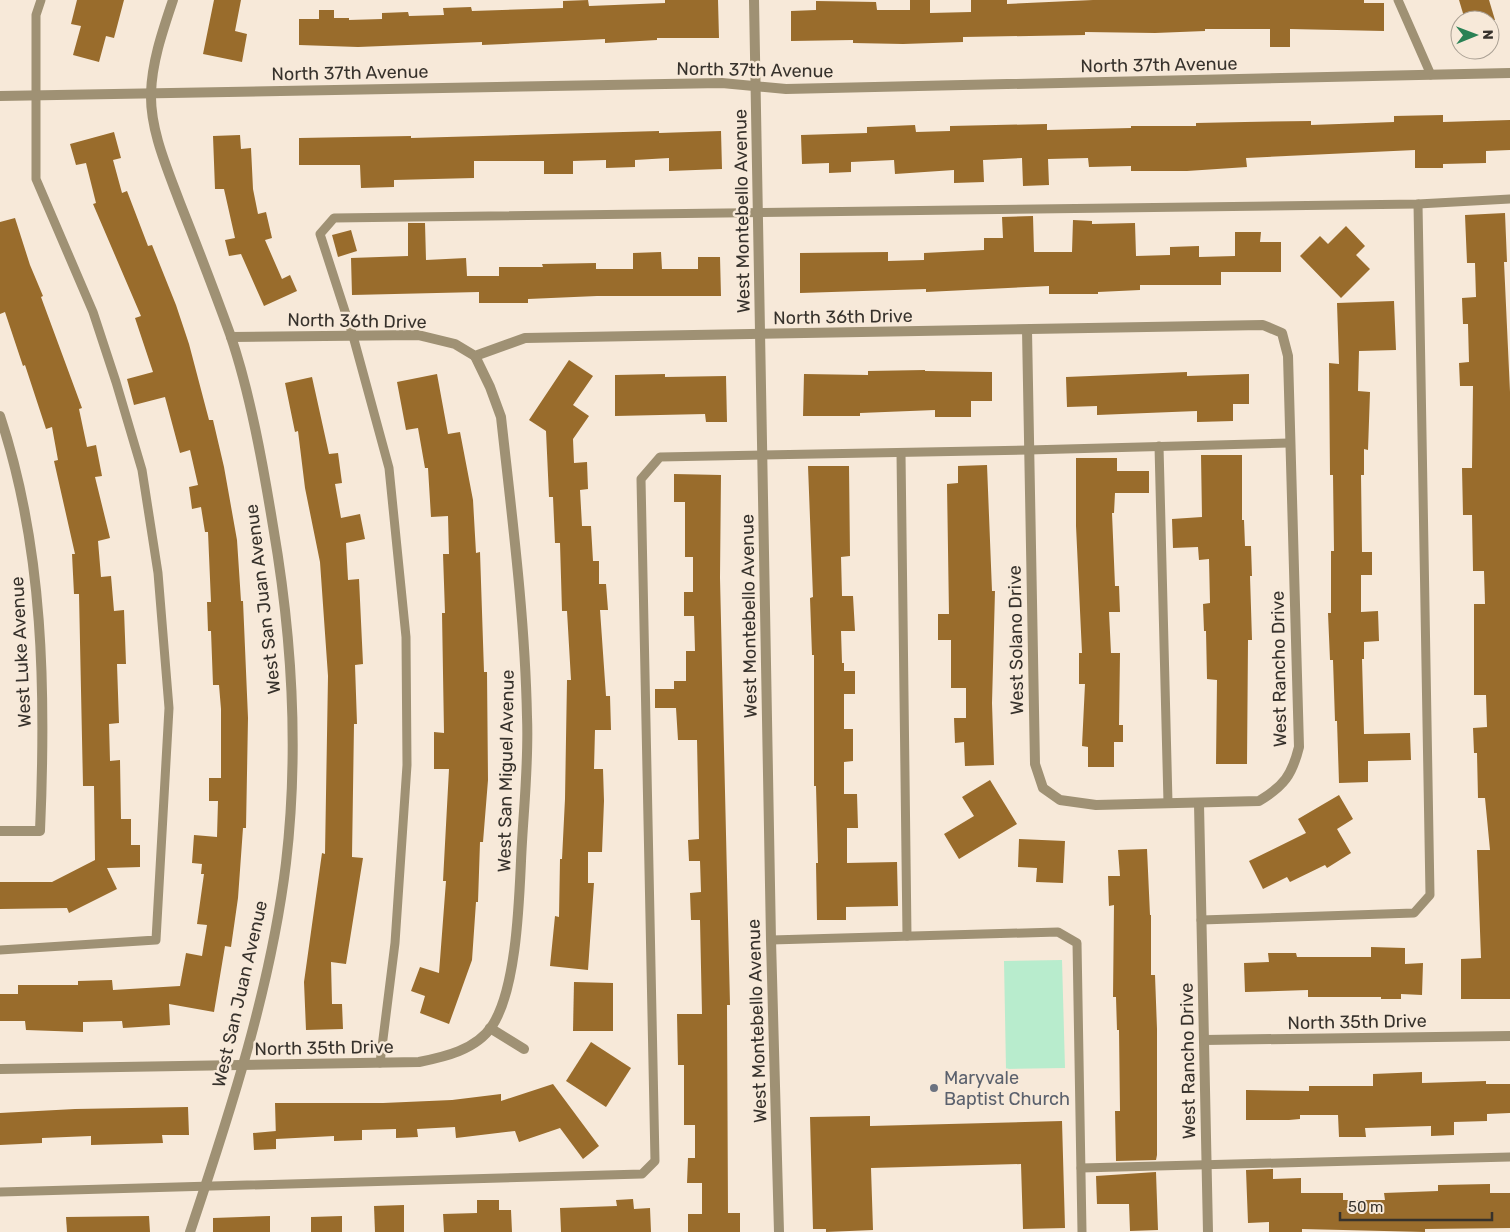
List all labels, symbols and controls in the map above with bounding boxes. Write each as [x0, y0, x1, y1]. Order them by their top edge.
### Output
north arrow [1450, 10, 1500, 60]
text: N [1479, 30, 1496, 40]
street label: North 37th Avenue [1080, 53, 1238, 77]
street label: North 37th Avenue [676, 58, 834, 82]
street label: North 37th Avenue [271, 61, 429, 85]
street label: West Montebello Avenue [729, 109, 755, 313]
street label: North 36th Drive [773, 305, 913, 329]
street label: North 36th Drive [287, 309, 427, 333]
street label: West San Juan Avenue [240, 503, 286, 695]
street label: West Montebello Avenue [736, 514, 762, 718]
street label: West Solano Drive [1004, 565, 1028, 715]
street label: West Luke Avenue [6, 576, 36, 728]
street label: West Rancho Drive [1267, 591, 1291, 747]
street label: West San Miguel Avenue [493, 669, 519, 873]
street label: West San Juan Avenue [208, 898, 272, 1090]
street label: West Montebello Avenue [742, 919, 772, 1123]
street label: West Rancho Drive [1176, 983, 1200, 1139]
street label: North 35th Drive [1287, 1010, 1427, 1034]
street label: North 35th Drive [254, 1036, 394, 1060]
place label: Maryvale Baptist Church [944, 1067, 1070, 1110]
marker: Maryvale Baptist Church [928, 1082, 940, 1094]
scale bar [1340, 1190, 1492, 1222]
text: 50 m [1348, 1198, 1383, 1216]

